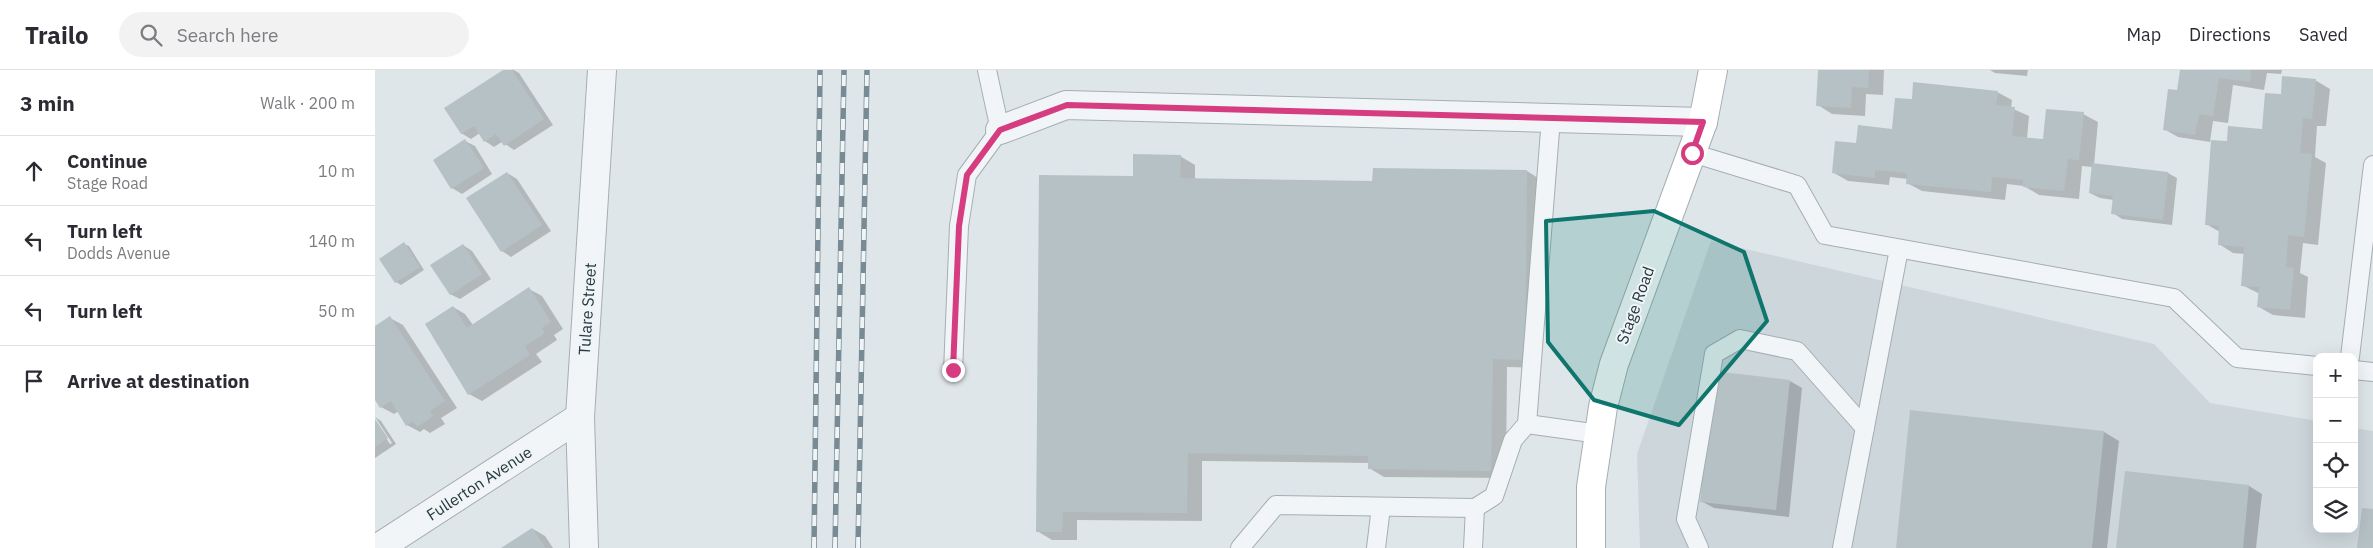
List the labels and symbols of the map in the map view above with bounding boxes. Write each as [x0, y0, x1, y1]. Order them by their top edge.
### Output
route start [1681, 142, 1704, 165]
street label: Tulare Street [574, 262, 600, 356]
street label: Stage Road [1612, 263, 1658, 347]
route end [942, 359, 965, 382]
street label: Fullerton Avenue [422, 441, 536, 525]

